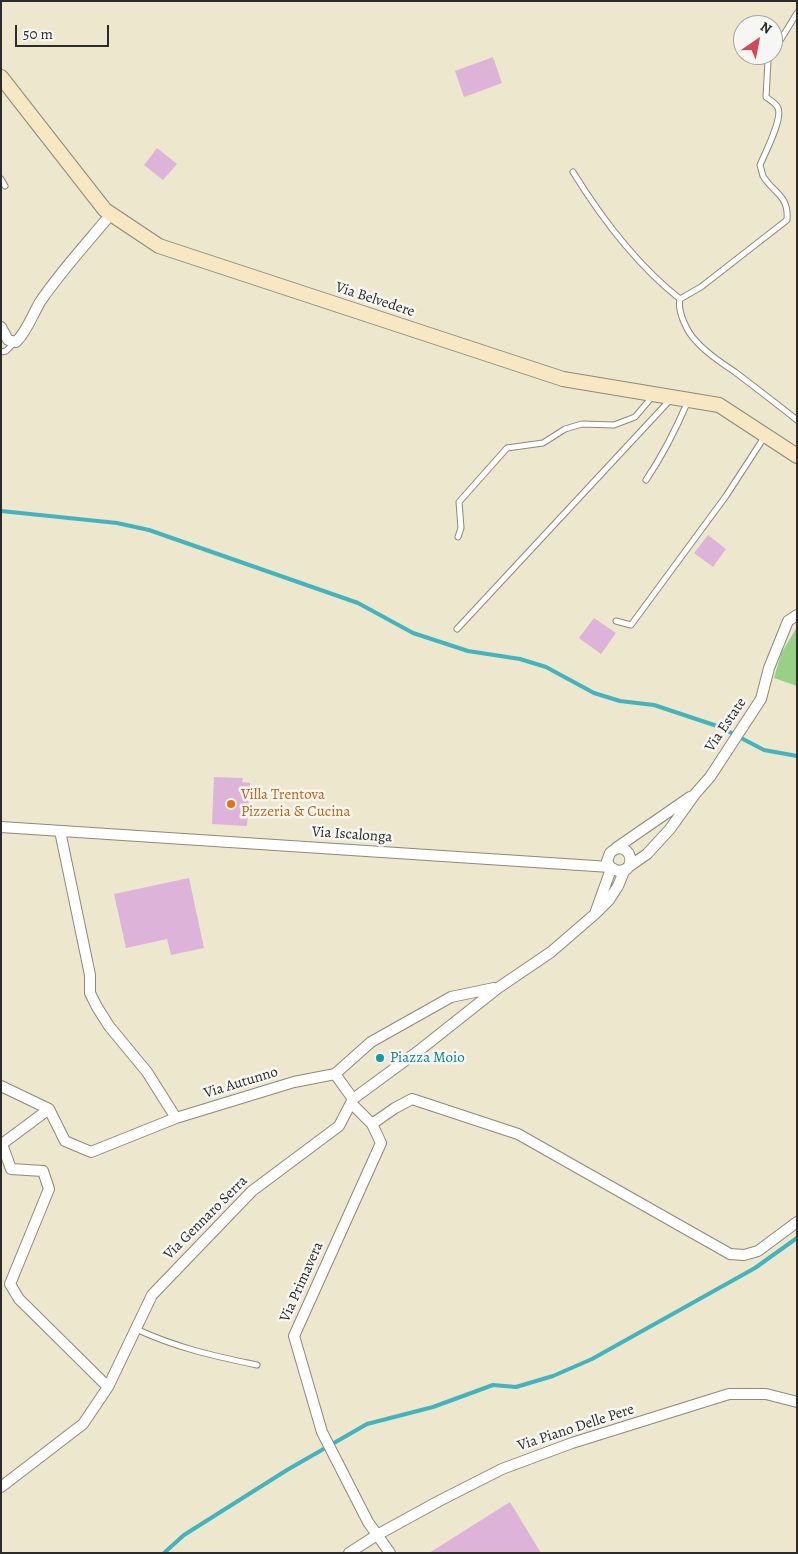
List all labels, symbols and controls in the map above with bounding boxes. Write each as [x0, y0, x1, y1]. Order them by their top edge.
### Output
scale bar [18, 15, 111, 47]
north arrow [733, 15, 783, 65]
text: N [756, 17, 775, 39]
text: 50 m [23, 24, 53, 44]
street label: Via Belvedere [333, 279, 417, 321]
street label: Via Estate [701, 695, 751, 755]
place label: Villa Trentova Pizzeria & Cucina [241, 786, 351, 821]
marker: Villa Trentova Pizzeria & Cucina [225, 798, 237, 810]
street label: Via Iscalonga [311, 823, 393, 847]
place label: Piazza Moio [390, 1049, 465, 1067]
marker: Piazza Moio [374, 1052, 386, 1064]
street label: Via Autunno [202, 1063, 280, 1103]
street label: Via Gennaro Serra [160, 1172, 252, 1264]
street label: Via Primavera [276, 1239, 328, 1325]
street label: Via Piano Delle Pere [515, 1401, 637, 1455]

